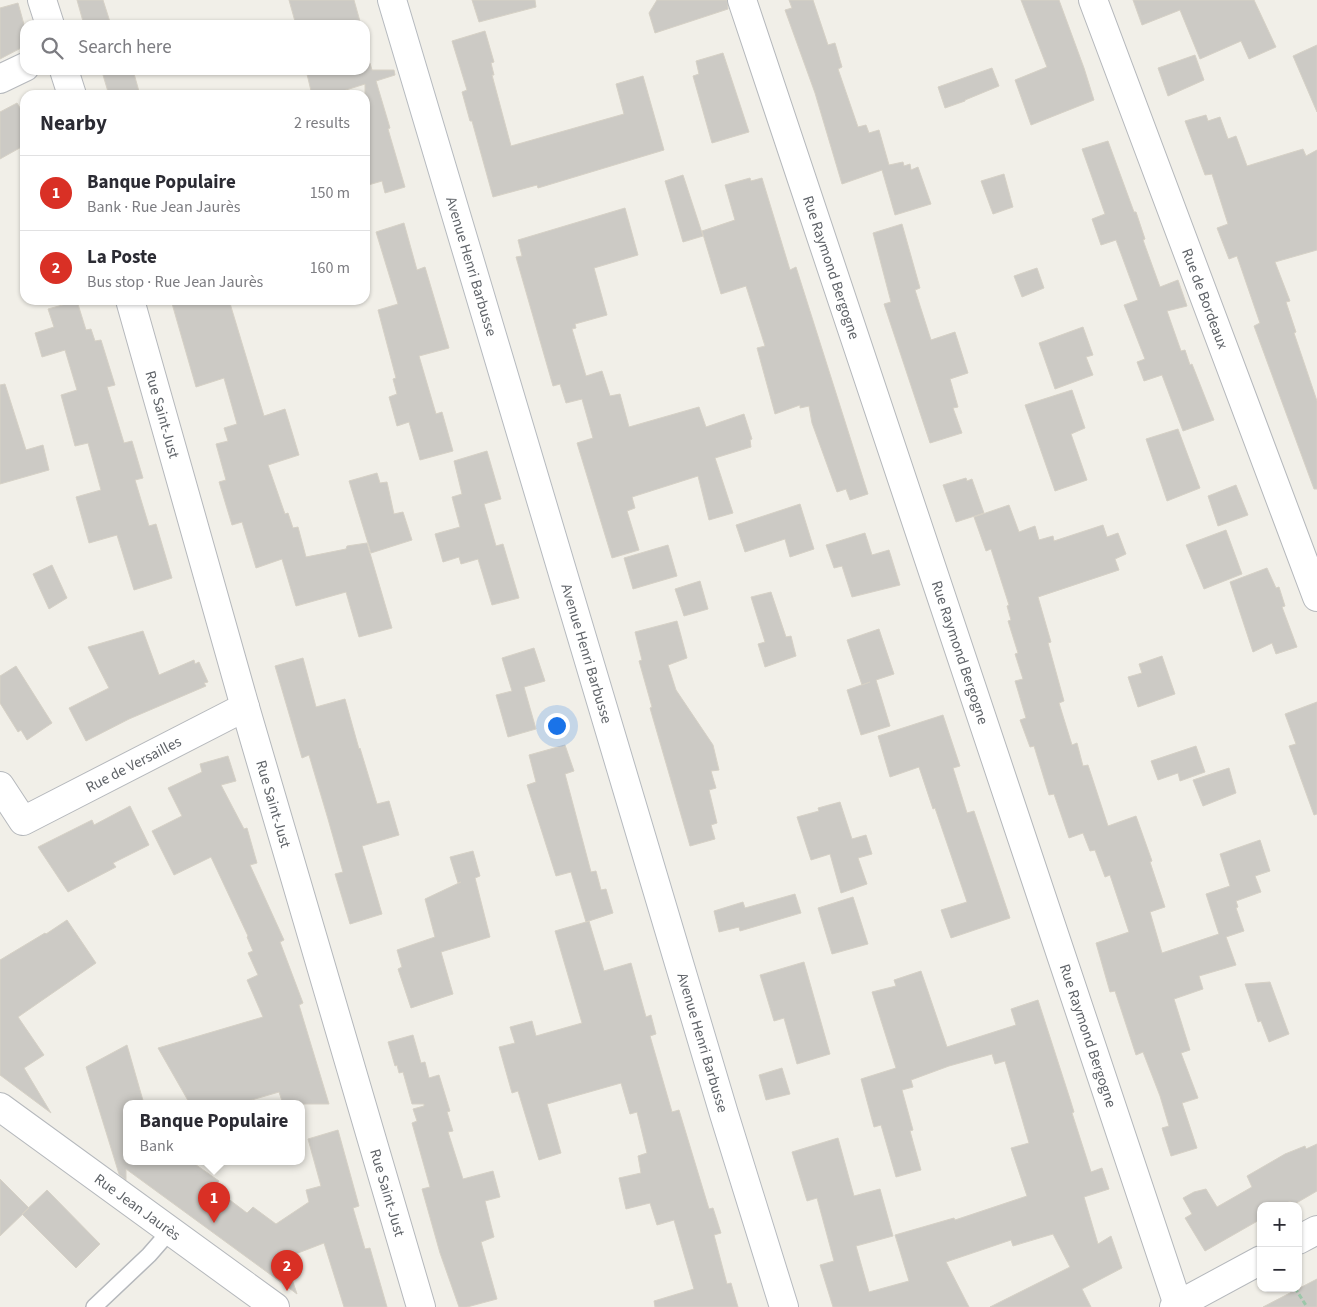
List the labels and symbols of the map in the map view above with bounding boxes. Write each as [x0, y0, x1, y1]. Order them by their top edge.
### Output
street label: Rue Raymond Bergogne [798, 193, 865, 342]
street label: Avenue Henri Barbusse [441, 194, 502, 339]
street label: Rue de Bordeaux [1177, 245, 1234, 352]
street label: Rue Saint-Just [140, 368, 185, 461]
street label: Rue Raymond Bergogne [926, 578, 994, 727]
street label: Avenue Henri Barbusse [556, 581, 618, 726]
your location [544, 713, 570, 739]
street label: Rue de Versailles [82, 731, 185, 798]
street label: Rue Saint-Just [251, 758, 296, 850]
street label: Rue Raymond Bergogne [1054, 961, 1122, 1110]
street label: Avenue Henri Barbusse [672, 970, 733, 1115]
street label: Rue Saint-Just [365, 1146, 410, 1239]
street label: Rue Jean Jaurès [90, 1168, 185, 1246]
pin: 1 [198, 1182, 230, 1223]
pin: 2 [271, 1250, 303, 1291]

